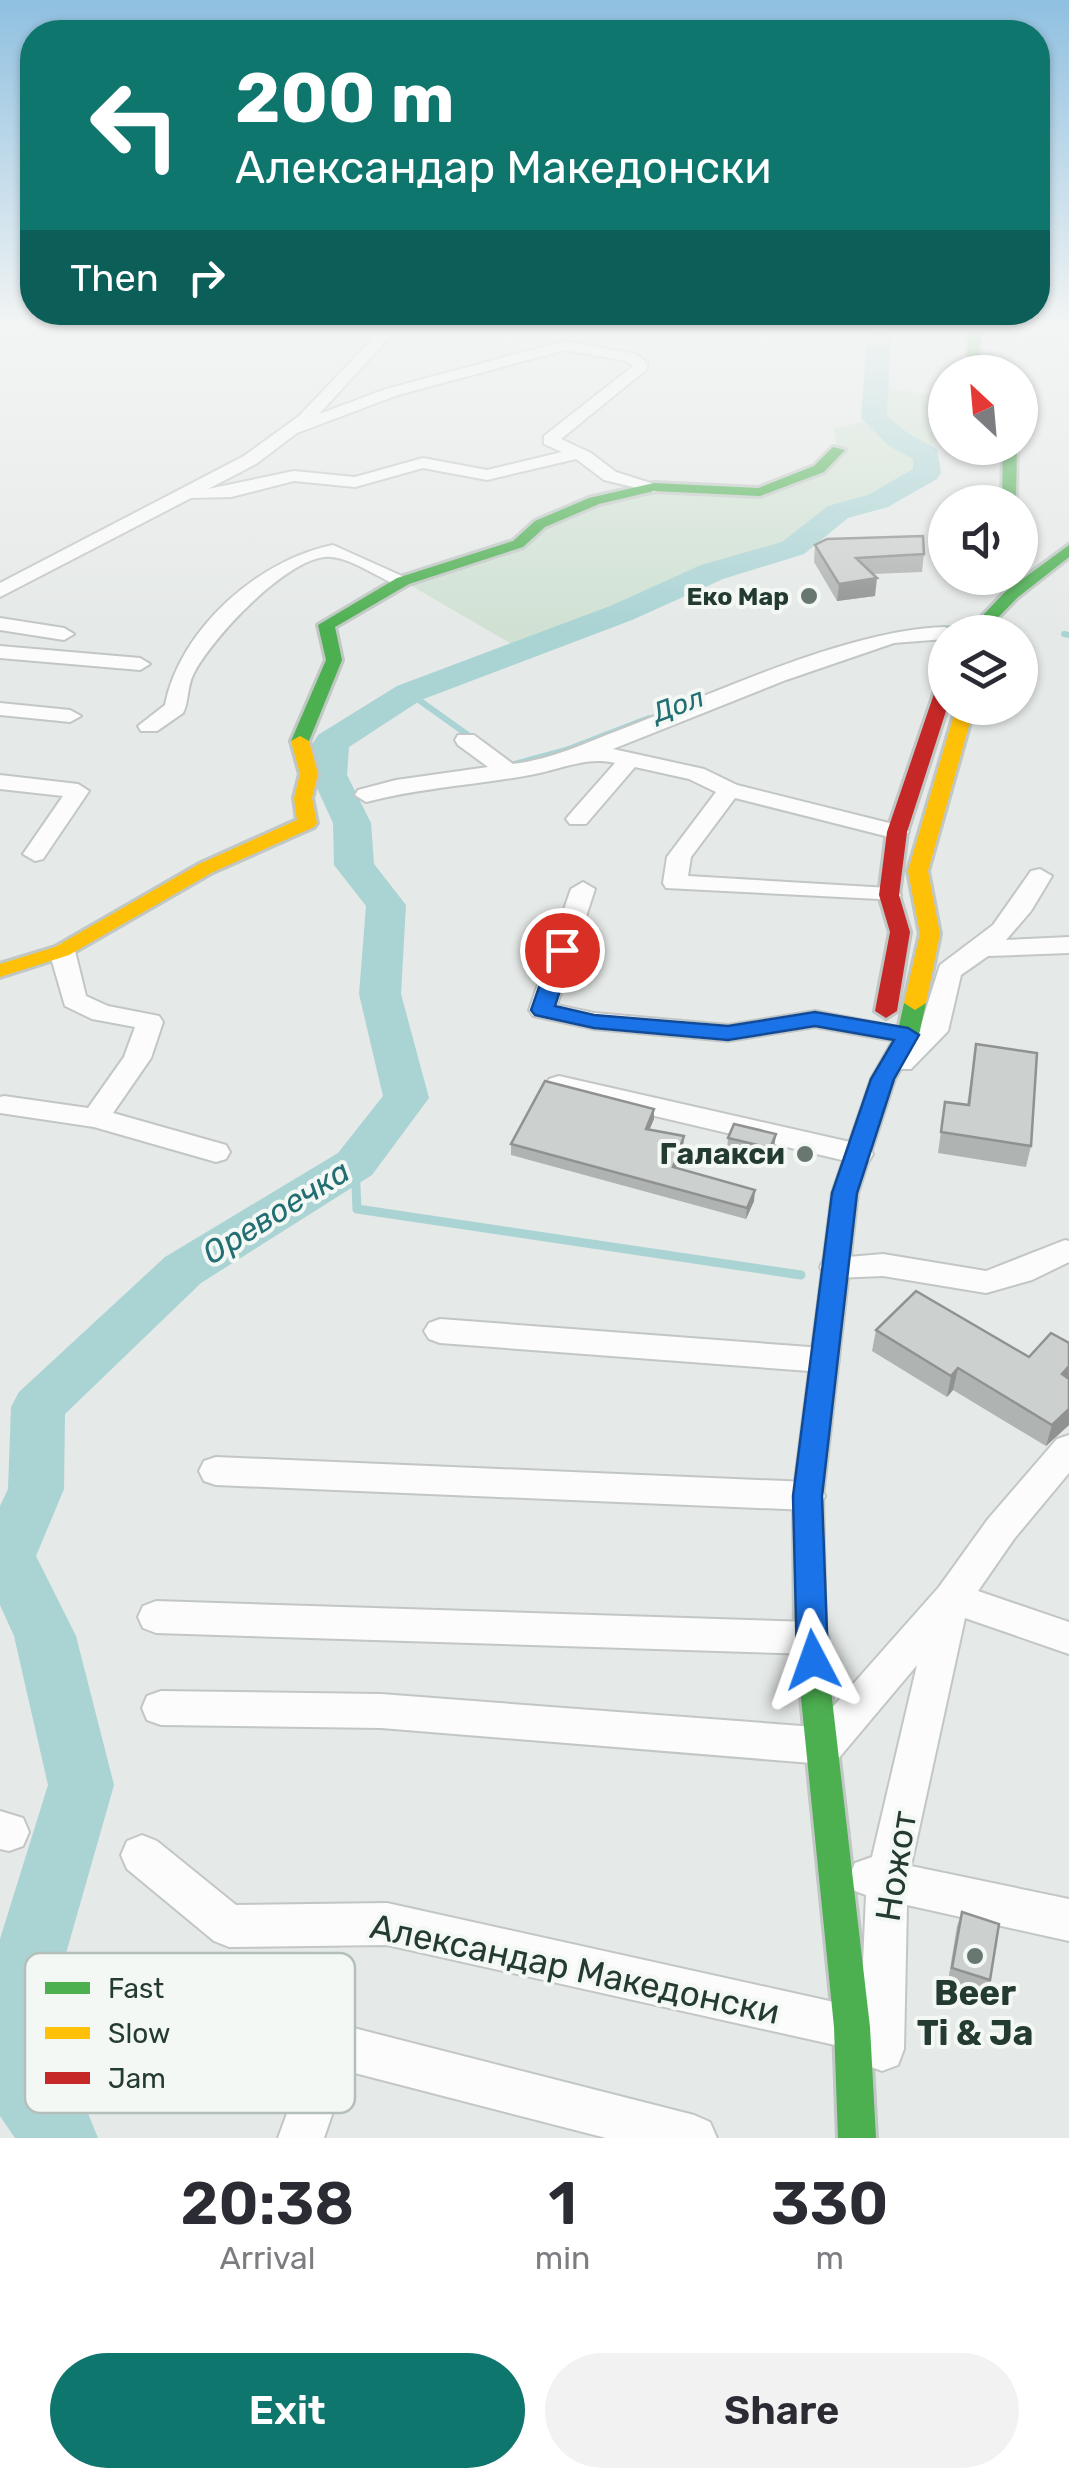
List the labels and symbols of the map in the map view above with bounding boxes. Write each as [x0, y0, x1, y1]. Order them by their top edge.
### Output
north arrow [928, 355, 1038, 465]
place label: Еко Мар [687, 582, 789, 611]
marker: Еко Мар [798, 585, 820, 607]
water label: Дол [646, 681, 708, 730]
pin [520, 908, 605, 993]
place label: Галакси [660, 1136, 785, 1172]
marker: Галакси [794, 1143, 816, 1165]
water label: Оревоечка [195, 1152, 357, 1272]
position arrow [761, 1608, 865, 1712]
street label: Ножот [867, 1808, 925, 1924]
street label: Александар Македонски [366, 1905, 784, 2033]
marker: Beer Ti & Ja [964, 1945, 986, 1967]
legend [25, 1953, 355, 2113]
text: Fast [108, 1972, 164, 2005]
place label: Beer Ti & Ja [917, 1972, 1033, 2054]
text: Slow [108, 2017, 170, 2050]
text: Jam [108, 2062, 166, 2095]

